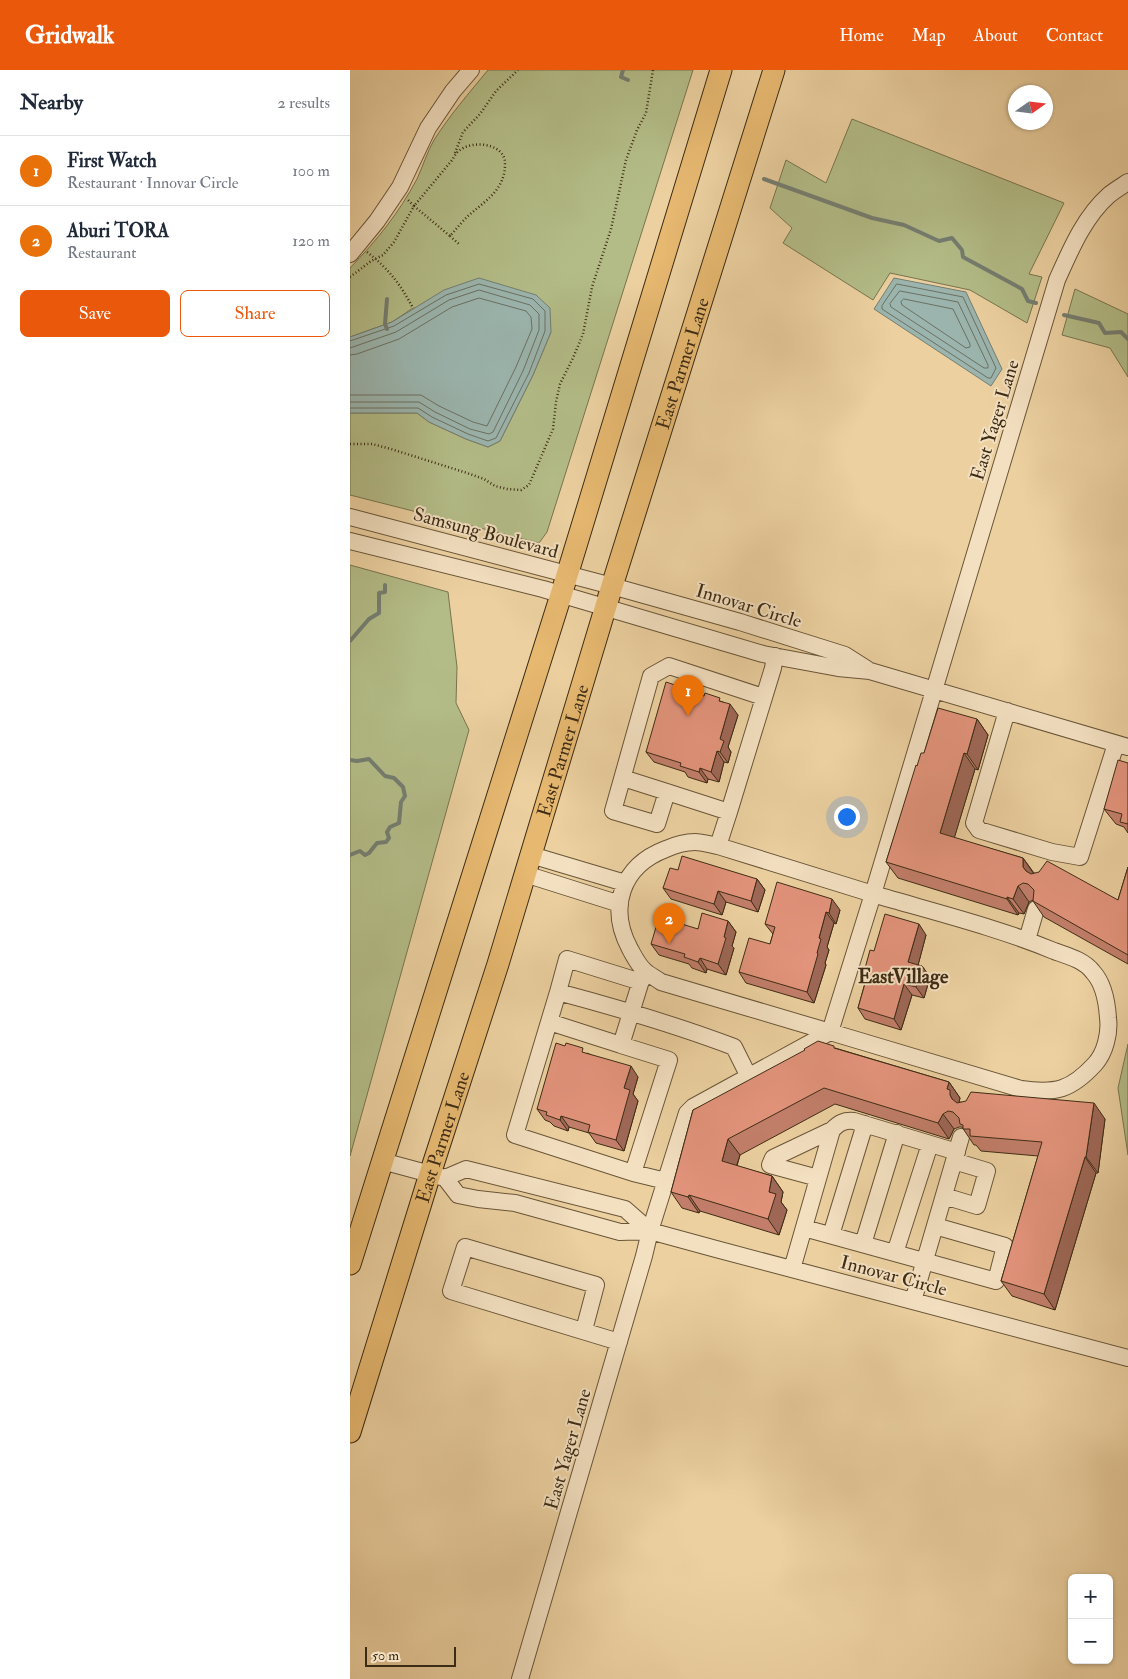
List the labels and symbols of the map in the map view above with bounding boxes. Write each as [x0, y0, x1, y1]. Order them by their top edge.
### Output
north arrow [1008, 85, 1053, 130]
street label: East Parmer Lane [651, 295, 715, 433]
street label: East Yager Lane [965, 357, 1025, 484]
street label: Samsung Boulevard [411, 502, 561, 564]
street label: Innovar Circle [693, 578, 805, 633]
pin: 1 [672, 675, 704, 716]
street label: East Parmer Lane [532, 682, 595, 820]
your location [834, 804, 860, 830]
pin: 2 [653, 903, 685, 944]
district label: EastVillage [858, 964, 949, 990]
street label: East Parmer Lane [411, 1068, 475, 1206]
street label: Innovar Circle [838, 1250, 950, 1302]
street label: East Yager Lane [539, 1386, 597, 1513]
scale bar [365, 1644, 456, 1667]

